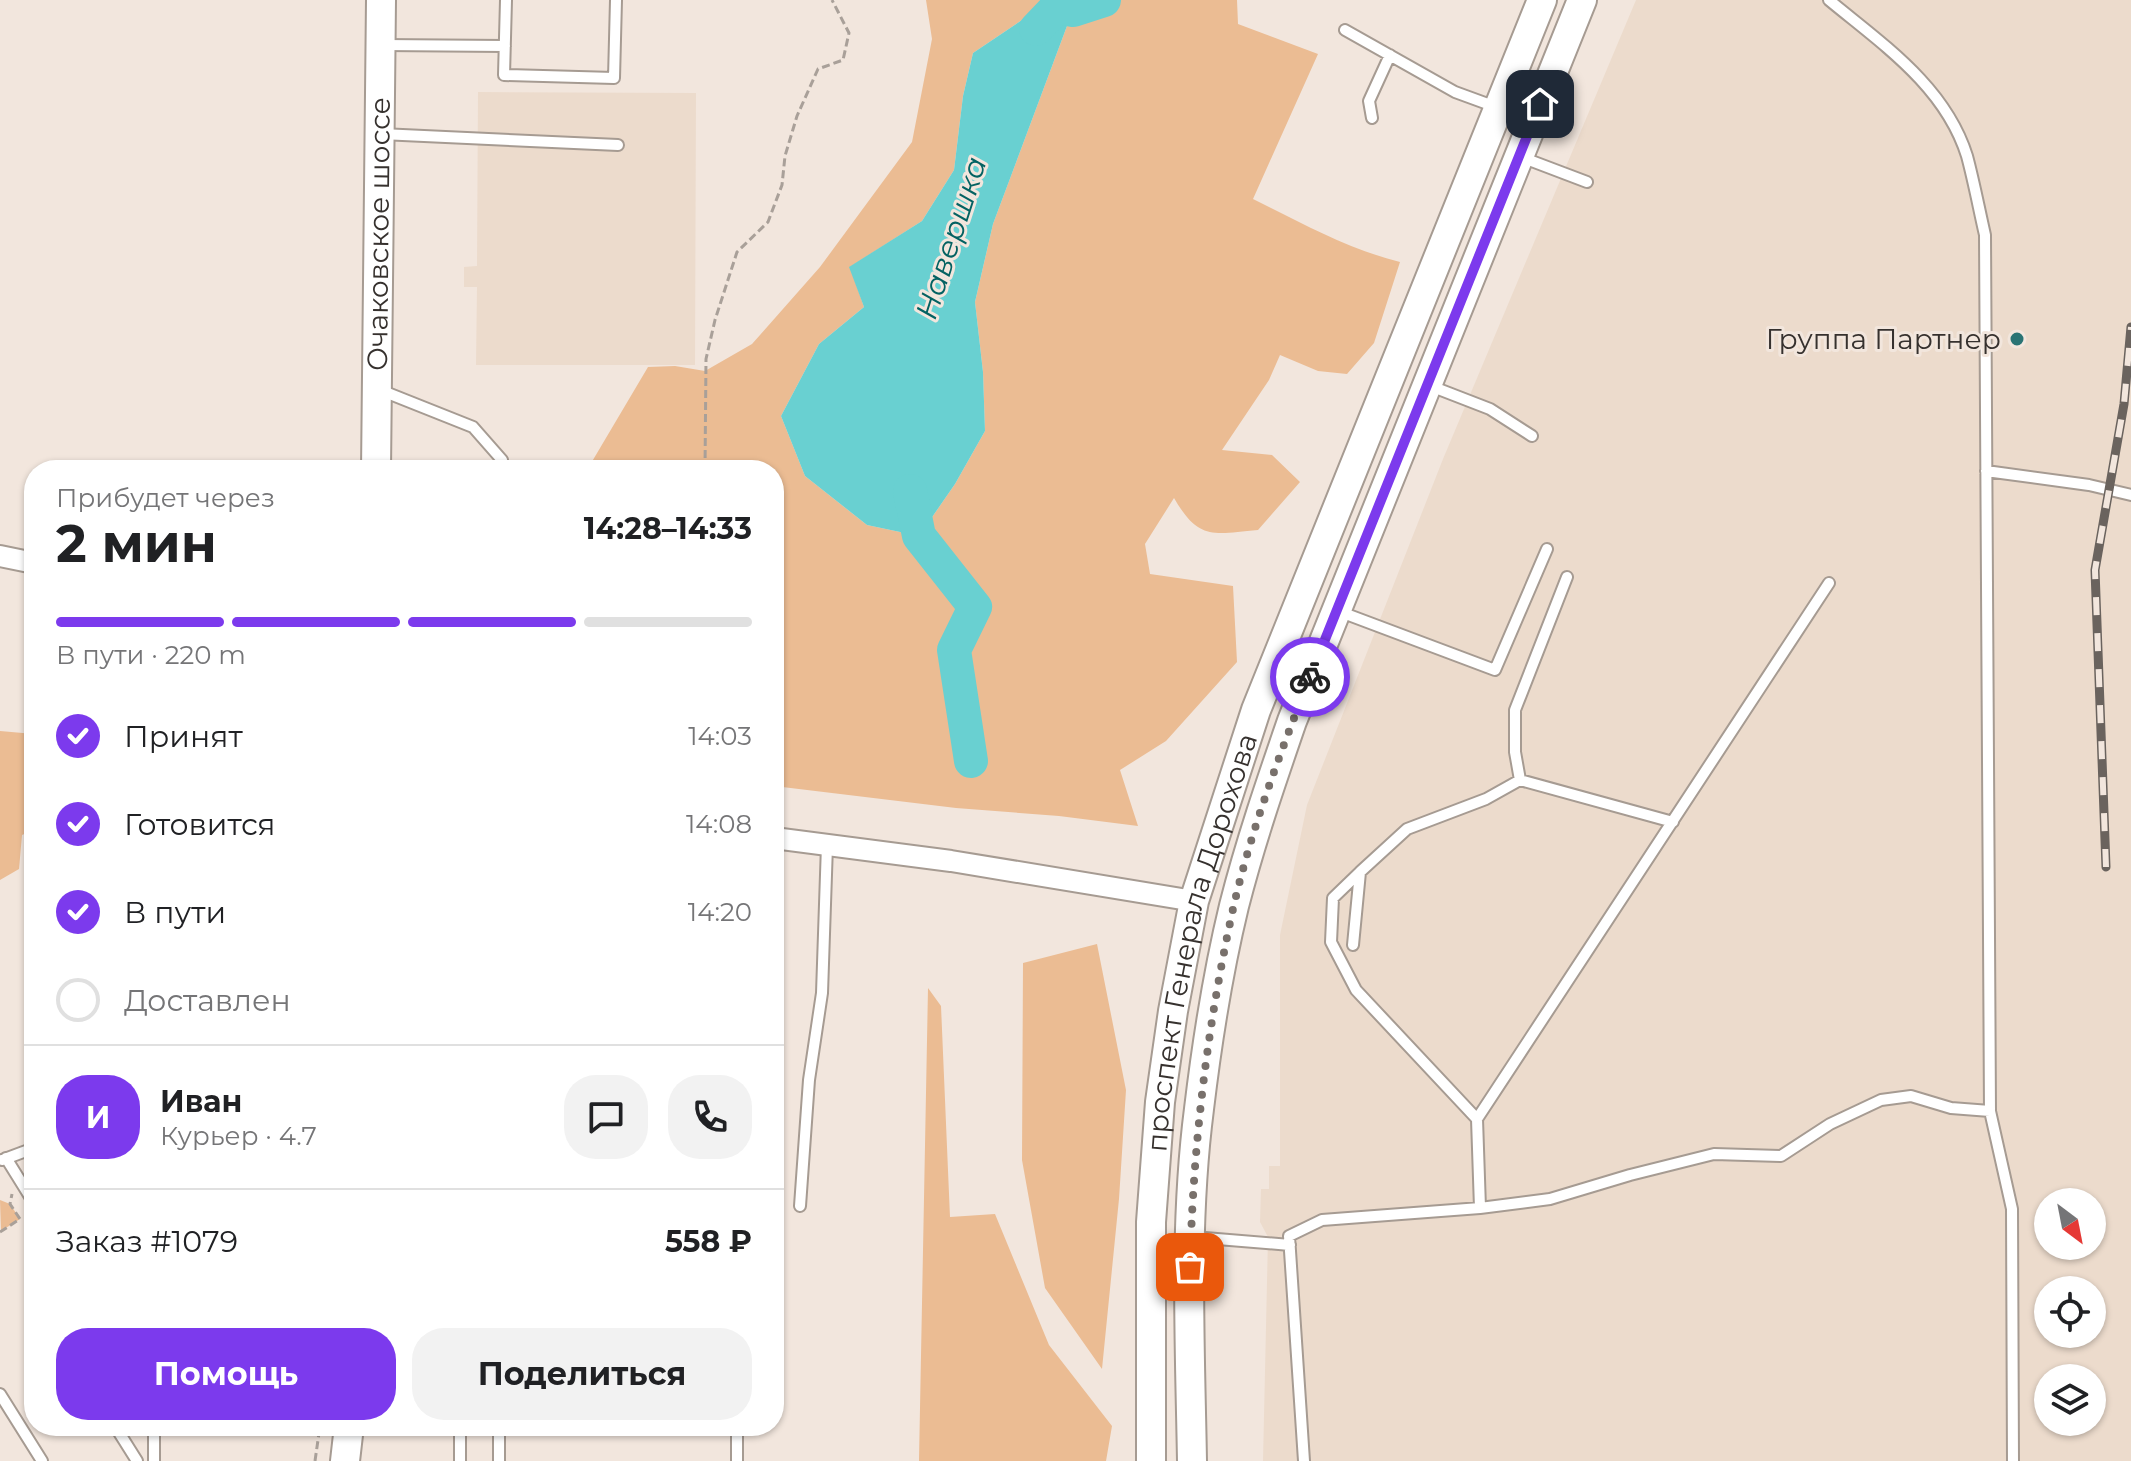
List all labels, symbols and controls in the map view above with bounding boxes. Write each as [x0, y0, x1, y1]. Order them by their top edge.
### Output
pin [1506, 70, 1574, 138]
icon: home [1518, 82, 1562, 126]
street label: Очаковское шоссе [360, 97, 397, 371]
water label: Навершка [907, 152, 995, 324]
place label: Группа Партнер [1766, 322, 2001, 356]
marker: Группа Партнер [2008, 330, 2026, 348]
text: Прибудет через [56, 482, 275, 514]
text: 14:28–14:33 [584, 510, 752, 547]
text: 2 мин [56, 512, 217, 575]
courier [1270, 637, 1350, 717]
text: В пути · 220 m [56, 639, 246, 671]
icon: bike [1288, 655, 1332, 699]
icon: check [56, 714, 100, 758]
text: Принят [124, 718, 243, 755]
text: 14:03 [688, 720, 752, 752]
street label: проспект Генерала Дорохова [1139, 729, 1264, 1153]
icon: check [56, 802, 100, 846]
text: Готовится [124, 806, 276, 843]
text: 14:08 [686, 808, 752, 840]
icon: check [56, 890, 100, 934]
text: В пути [124, 894, 226, 931]
text: 14:20 [688, 896, 752, 928]
text: Доставлен [124, 982, 291, 1019]
button: chat [564, 1075, 648, 1159]
button: phone [668, 1075, 752, 1159]
text: Иван [160, 1083, 242, 1120]
text: И [86, 1099, 110, 1136]
text: Курьер · 4.7 [160, 1120, 317, 1152]
north arrow [2034, 1188, 2106, 1260]
map controls [2034, 1188, 2106, 1436]
text: Заказ #1079 [56, 1223, 238, 1260]
text: 558 ₽ [665, 1223, 752, 1260]
pin [1156, 1233, 1224, 1301]
icon: bag [1168, 1245, 1212, 1289]
button: locate [2034, 1276, 2106, 1348]
button: Помощь [56, 1328, 396, 1420]
button: Поделиться [412, 1328, 752, 1420]
button: layers [2034, 1364, 2106, 1436]

